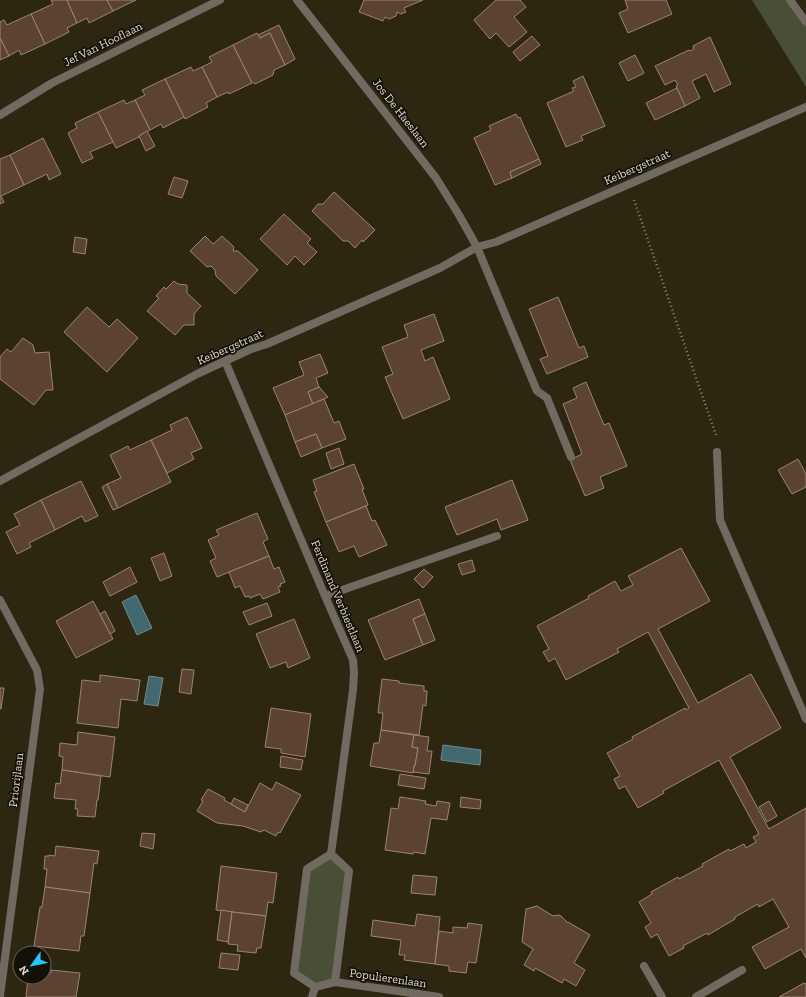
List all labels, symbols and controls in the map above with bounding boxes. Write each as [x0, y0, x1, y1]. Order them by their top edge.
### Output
street label: Jef Van Hooflaan [61, 19, 145, 69]
street label: Jos De Haeslaan [370, 76, 432, 150]
street label: Keibergstraat [602, 146, 673, 188]
street label: Keibergstraat [195, 326, 266, 368]
street label: Ferdinand Verbiestlaan [308, 538, 368, 654]
street label: Priorijlaan [6, 752, 27, 808]
north arrow [12, 945, 52, 985]
text: N [16, 963, 32, 977]
street label: Populierenlaan [349, 966, 427, 990]

